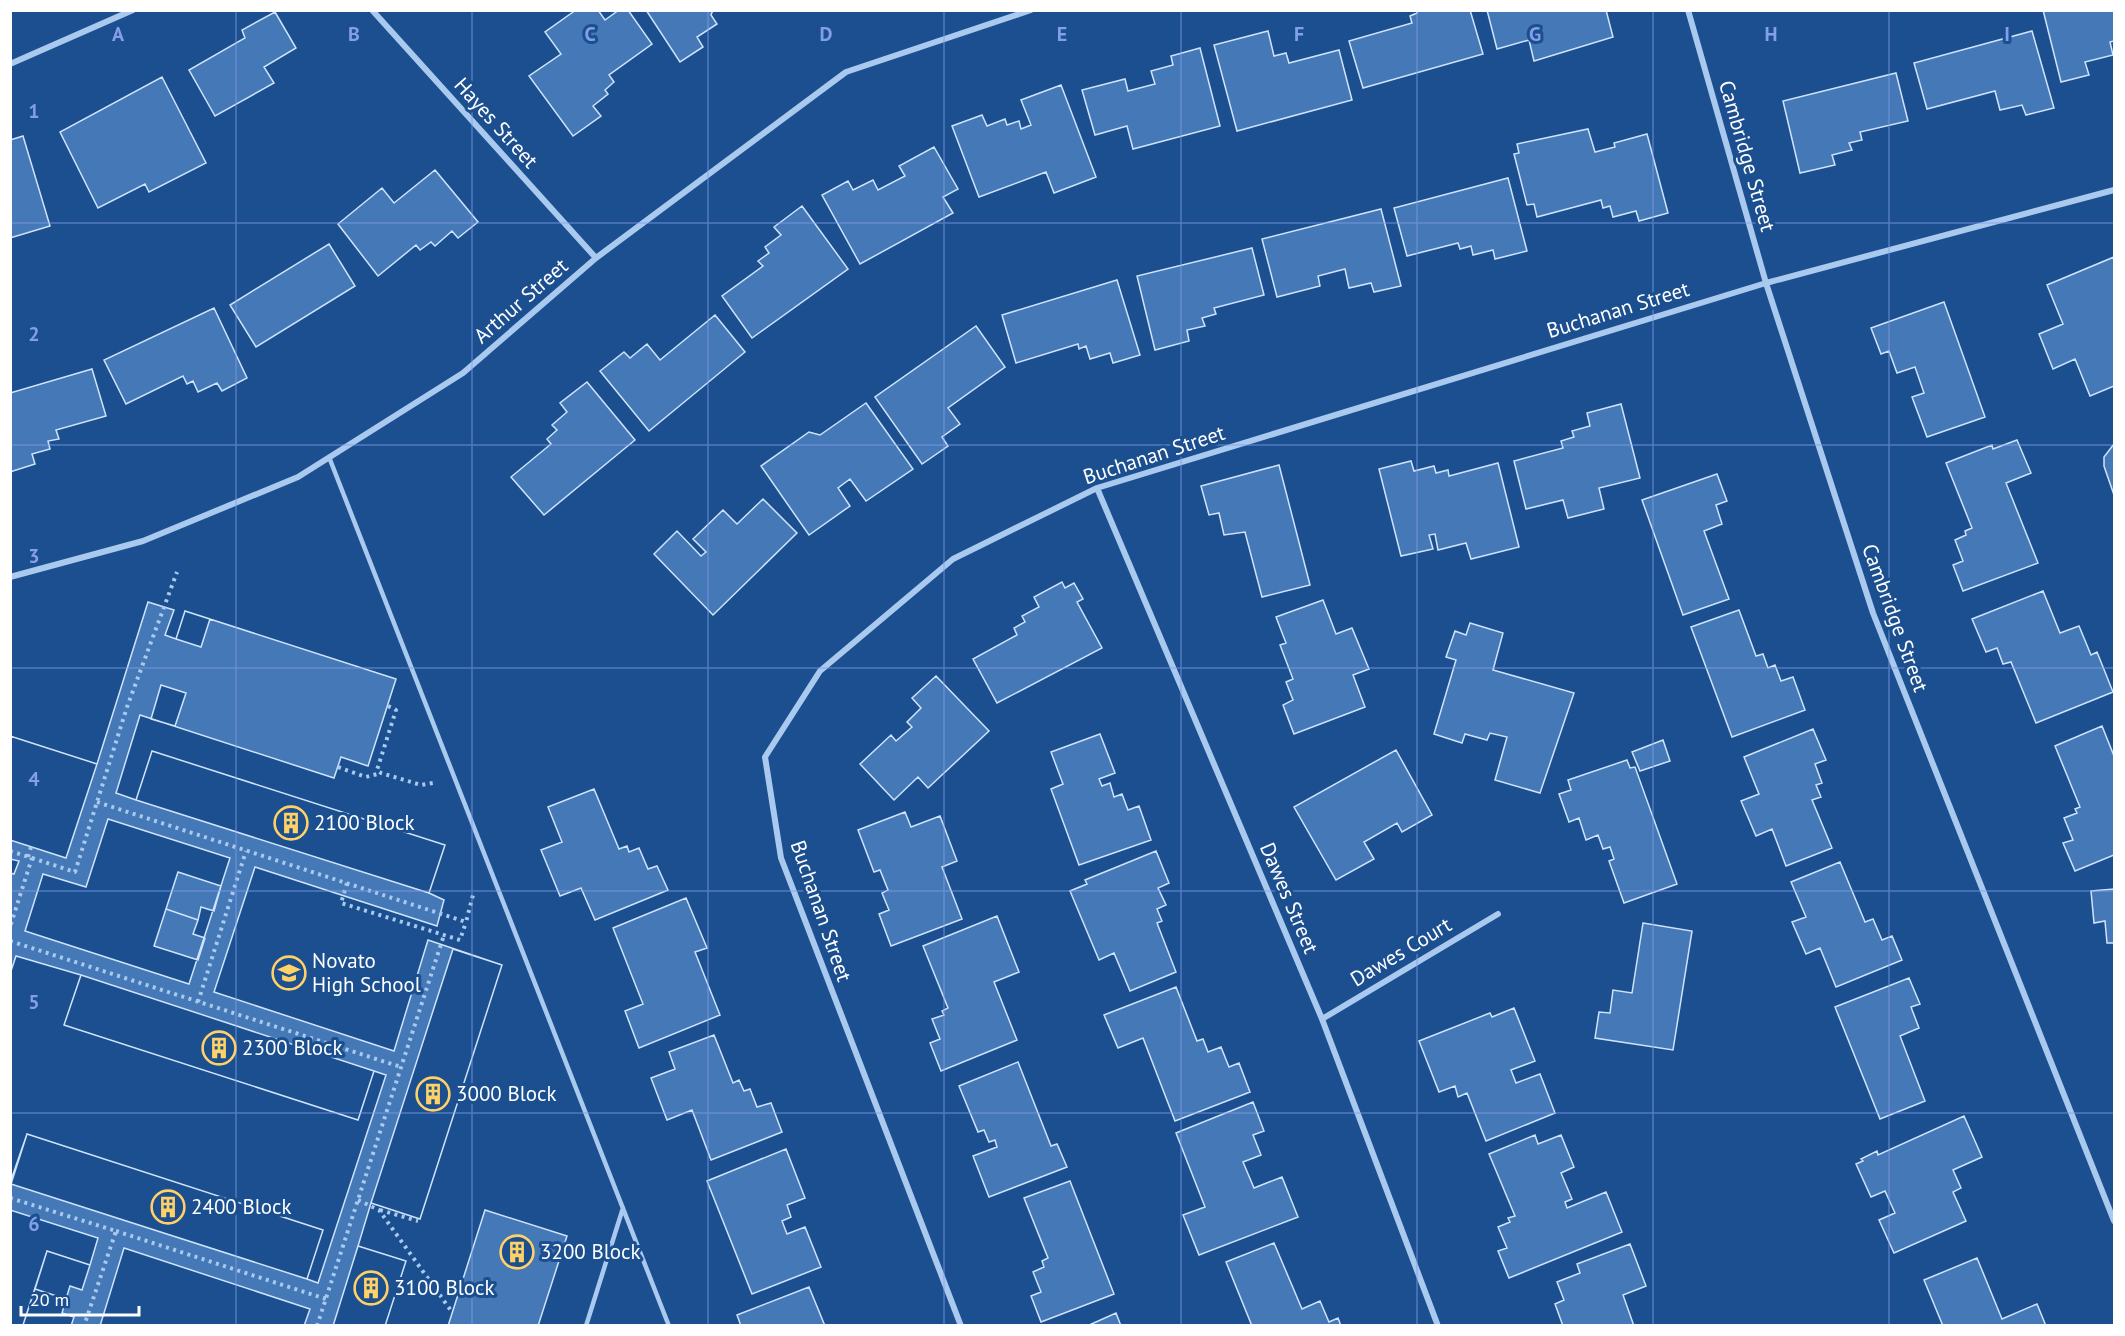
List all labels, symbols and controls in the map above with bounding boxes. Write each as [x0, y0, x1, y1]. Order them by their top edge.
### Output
text: A [112, 21, 125, 47]
text: B [348, 21, 360, 47]
text: C [584, 21, 596, 47]
text: D [820, 21, 833, 47]
text: E [1057, 21, 1067, 47]
text: F [1294, 21, 1304, 47]
text: G [1529, 21, 1541, 47]
text: H [1764, 21, 1778, 47]
text: I [2004, 21, 2010, 47]
street label: Hayes Street [449, 72, 544, 174]
street label: Cambridge Street [1713, 77, 1782, 234]
text: 1 [28, 98, 40, 124]
street label: Arthur Street [468, 252, 573, 349]
street label: Buchanan Street [1543, 275, 1692, 344]
text: 2 [28, 321, 40, 347]
street label: Buchanan Street [1079, 419, 1228, 490]
street label: Cambridge Street [1856, 540, 1935, 696]
text: 3 [28, 543, 40, 569]
text: 4 [28, 766, 40, 792]
building icon: 2100 Block [273, 805, 309, 841]
place label: 2100 Block [314, 809, 415, 836]
street label: Buchanan Street [785, 837, 858, 985]
street label: Dawes Street [1254, 838, 1325, 957]
street label: Dawes Court [1345, 911, 1456, 992]
place label: Novato High School [312, 947, 421, 998]
school or university icon: Novato High School [271, 955, 307, 991]
text: 5 [28, 989, 40, 1015]
building icon: 2300 Block [201, 1030, 237, 1066]
place label: 2300 Block [242, 1034, 343, 1061]
building icon: 3000 Block [415, 1076, 451, 1112]
place label: 3000 Block [456, 1080, 557, 1107]
building icon: 2400 Block [150, 1189, 186, 1225]
place label: 2400 Block [191, 1193, 292, 1220]
text: 6 [28, 1211, 40, 1237]
building icon: 3200 Block [499, 1234, 535, 1270]
place label: 3200 Block [540, 1238, 641, 1265]
building icon: 3100 Block [353, 1270, 389, 1306]
place label: 3100 Block [394, 1274, 495, 1301]
scale bar [21, 1279, 140, 1317]
text: 20 m [30, 1288, 69, 1311]

